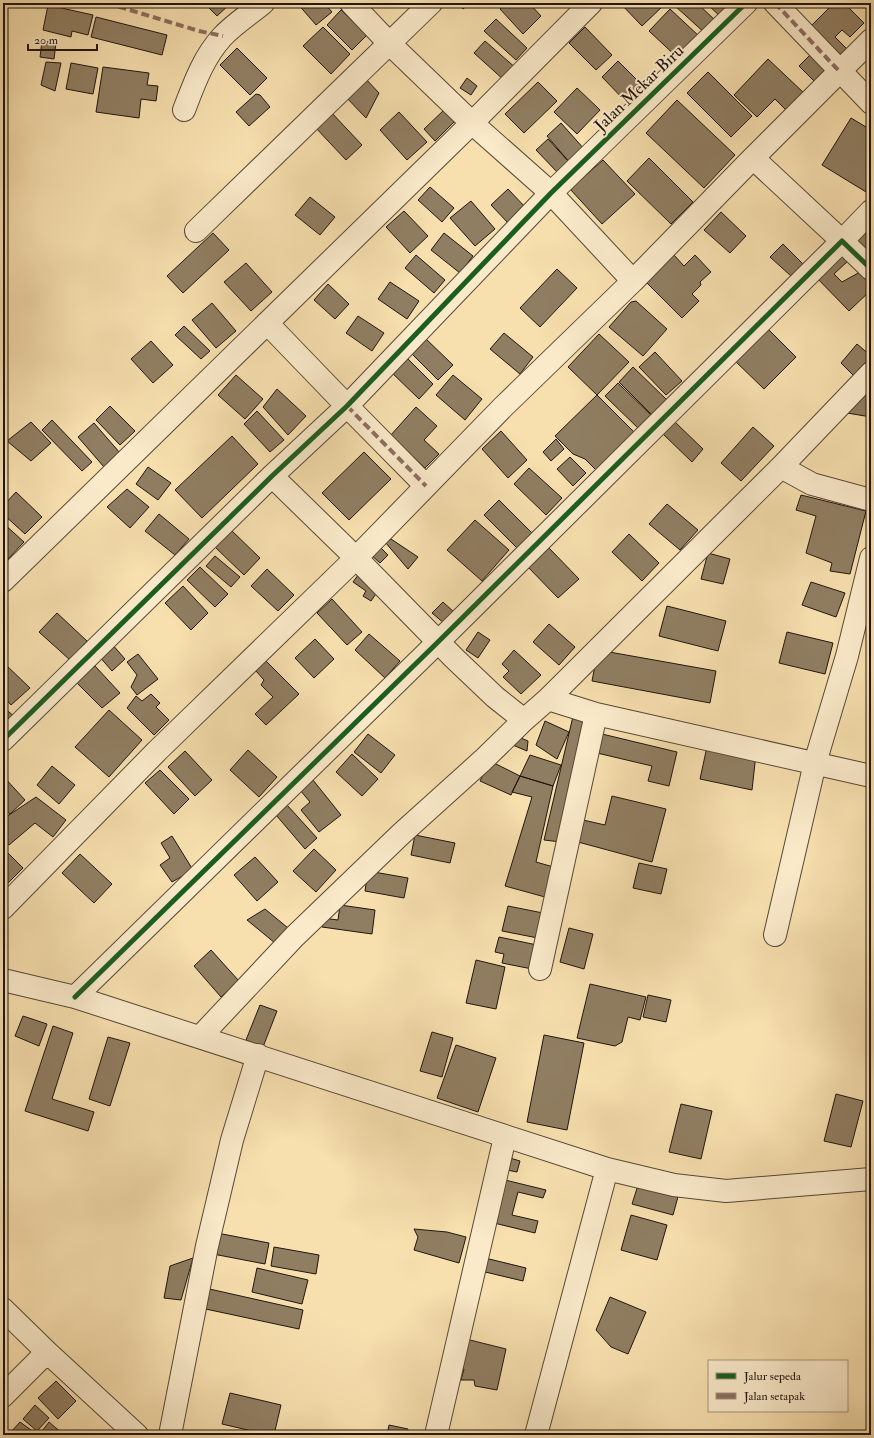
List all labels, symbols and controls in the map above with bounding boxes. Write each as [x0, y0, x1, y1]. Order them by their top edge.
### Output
scale bar [28, 26, 97, 52]
text: 20 m [34, 33, 59, 48]
street label: Jalan Mekar Biru [589, 40, 689, 137]
legend [708, 1360, 848, 1412]
text: Jalur sepeda [743, 1369, 802, 1384]
text: Jalan setapak [743, 1389, 805, 1404]

